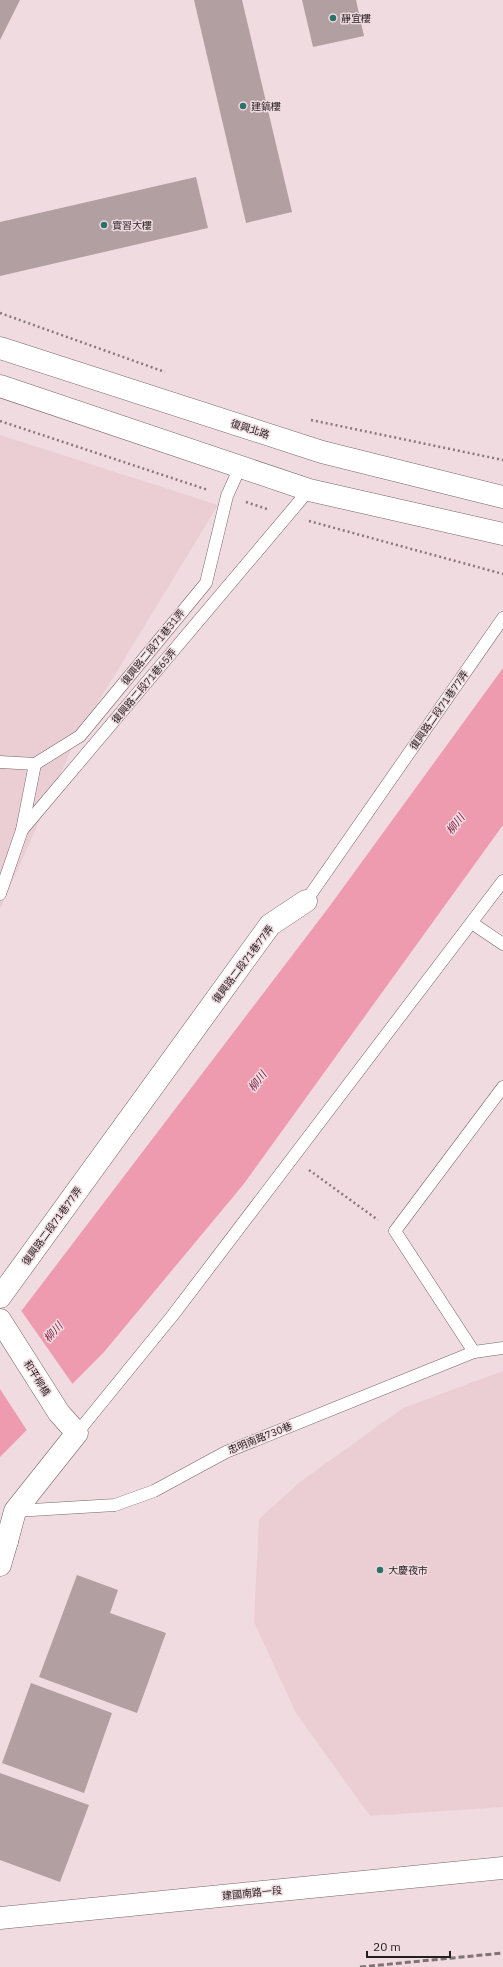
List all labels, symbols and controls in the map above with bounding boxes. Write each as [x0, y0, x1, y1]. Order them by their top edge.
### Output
place label: 靜宜樓 [341, 12, 371, 25]
marker: 靜宜樓 [328, 13, 338, 23]
place label: 建鎬樓 [251, 100, 281, 113]
marker: 建鎬樓 [238, 101, 248, 111]
place label: 實習大樓 [112, 219, 152, 232]
marker: 實習大樓 [99, 220, 109, 230]
street label: 復興北路 [229, 417, 271, 441]
street label: 復興路二段71巷31弄 [118, 606, 188, 688]
street label: 復興路二段71巷65弄 [109, 646, 179, 726]
street label: 復興路二段71巷77弄 [407, 668, 471, 752]
water label: 柳川 [443, 810, 468, 837]
street label: 復興路二段71巷77弄 [210, 923, 276, 1005]
water label: 柳川 [245, 1067, 270, 1094]
street label: 復興路二段71巷77弄 [19, 1184, 85, 1268]
water label: 柳川 [40, 1318, 66, 1345]
street label: 和平柳橋 [21, 1358, 53, 1398]
street label: 忠明南路730巷 [226, 1419, 294, 1457]
place label: 大慶夜市 [388, 1564, 428, 1577]
marker: 大慶夜市 [375, 1565, 385, 1575]
street label: 建國南路一段 [221, 1883, 283, 1903]
scale bar [367, 1933, 450, 1959]
text: 20 m [373, 1939, 401, 1954]

